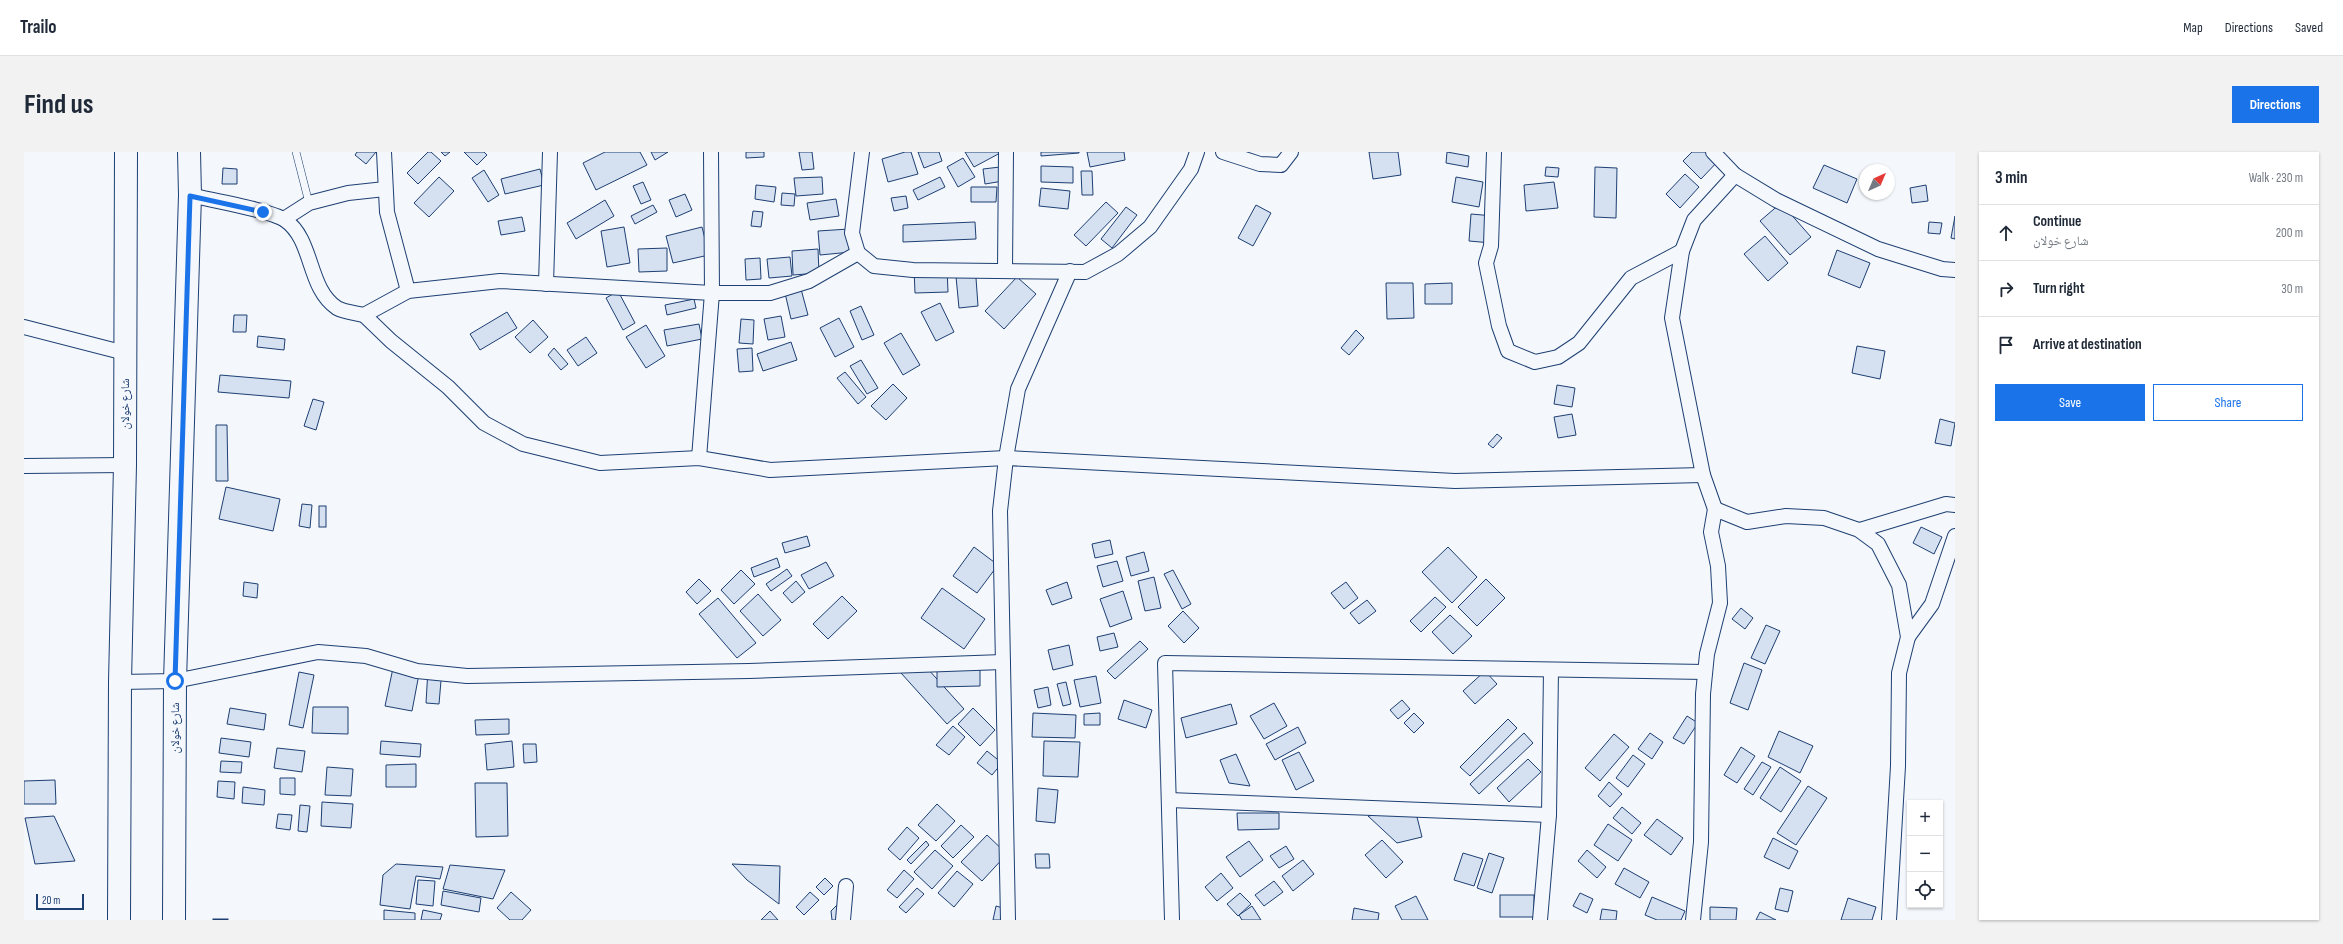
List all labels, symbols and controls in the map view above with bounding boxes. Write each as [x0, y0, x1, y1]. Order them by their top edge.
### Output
text: Trailo [20, 16, 57, 39]
text: Map [2183, 19, 2203, 36]
text: Directions [2225, 19, 2273, 36]
text: Saved [2295, 19, 2323, 36]
button: Directions [2232, 86, 2319, 123]
text: Find us [24, 88, 93, 121]
north arrow [1859, 164, 1895, 200]
text: 3 min [1995, 168, 2028, 188]
text: Walk · 230 m [2249, 170, 2303, 186]
route end [254, 203, 272, 221]
text: Continue [2033, 212, 2082, 231]
icon: ahead [1995, 222, 2017, 244]
text: 200 m [2276, 225, 2303, 241]
text: شارع خولان [2033, 233, 2088, 249]
icon: right [1995, 278, 2017, 300]
text: Turn right [2033, 279, 2085, 298]
text: 30 m [2281, 281, 2303, 297]
icon: arrive [1995, 334, 2017, 356]
text: Arrive at destination [2033, 335, 2142, 354]
street label: شارع خولان [118, 378, 133, 430]
button: Save [1995, 384, 2145, 421]
button: Share [2153, 384, 2303, 421]
route start [166, 672, 184, 690]
street label: شارع خولان [168, 702, 183, 754]
map controls [1907, 800, 1943, 908]
button: + [1907, 800, 1943, 836]
button: − [1907, 836, 1943, 872]
button: locate [1907, 872, 1943, 908]
scale bar [36, 892, 84, 911]
text: 20 m [42, 894, 60, 907]

